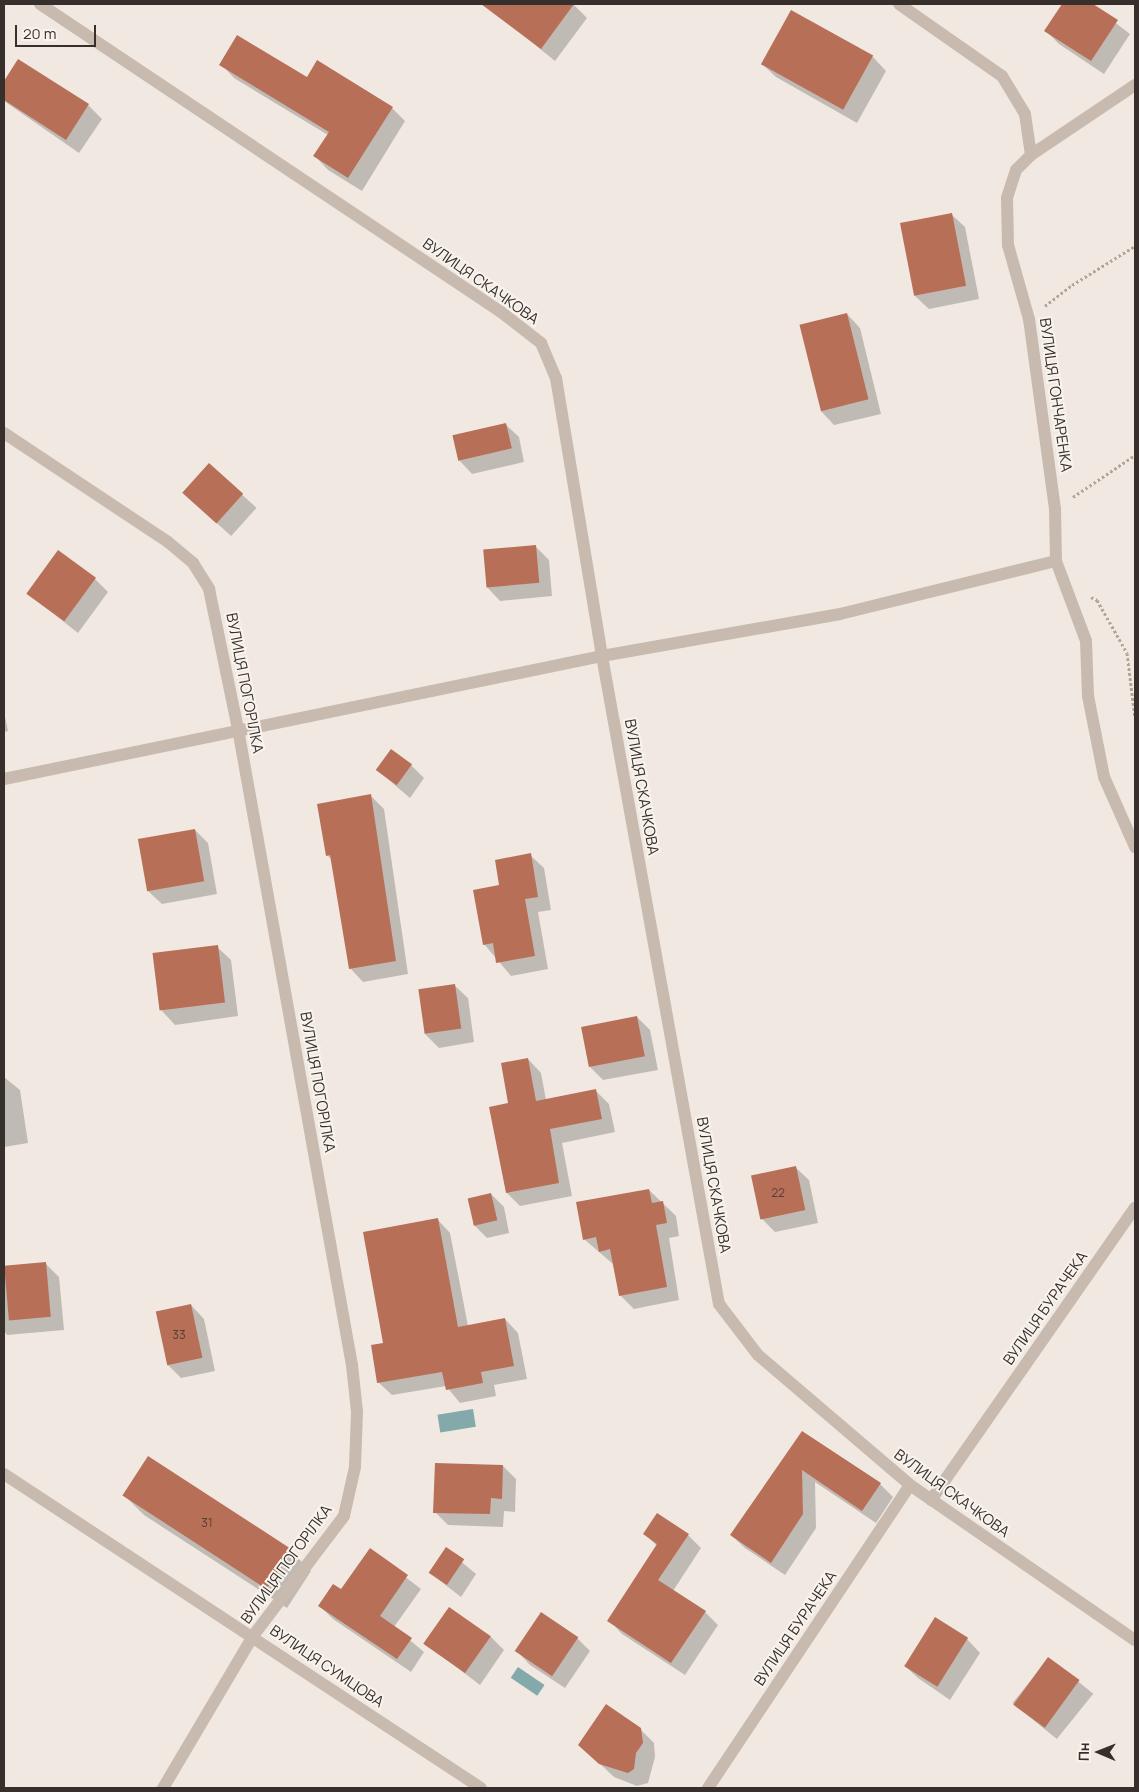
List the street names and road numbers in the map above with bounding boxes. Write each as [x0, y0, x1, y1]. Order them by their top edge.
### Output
street label: ВУЛИЦЯ СКАЧКОВА [419, 234, 543, 328]
street label: ВУЛИЦЯ ГОНЧАРЕНКА [1036, 317, 1076, 473]
street label: ВУЛИЦЯ ПОГОРІЛКА [223, 611, 267, 755]
street label: ВУЛИЦЯ СКАЧКОВА [621, 718, 663, 856]
street label: ВУЛИЦЯ ПОГОРІЛКА [297, 1010, 339, 1154]
street label: ВУЛИЦЯ СКАЧКОВА [693, 1116, 735, 1254]
street label: ВУЛИЦЯ БУРАЧЕКА [999, 1248, 1091, 1368]
street label: ВУЛИЦЯ СКАЧКОВА [891, 1445, 1013, 1541]
street label: ВУЛИЦЯ ПОГОРІЛКА [237, 1501, 335, 1627]
street label: ВУЛИЦЯ БУРАЧЕКА [750, 1567, 840, 1689]
street label: ВУЛИЦЯ СУМЦОВА [267, 1621, 387, 1711]

